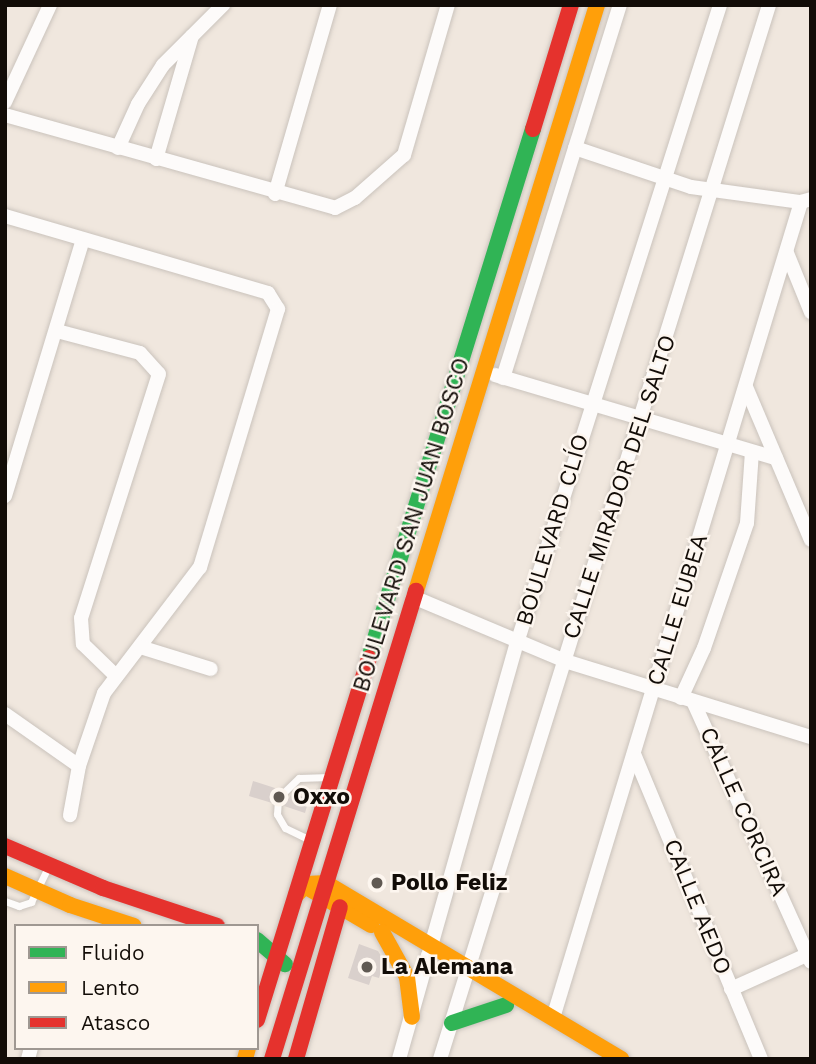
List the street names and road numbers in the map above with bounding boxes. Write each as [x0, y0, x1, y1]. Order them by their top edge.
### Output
street label: CALLE MIRADOR DEL SALTO [558, 331, 682, 643]
street label: BOULEVARD SAN JUAN BOSCO [348, 354, 476, 696]
street label: BOULEVARD CLÍO [511, 431, 595, 629]
street label: CALLE EUBEA [642, 531, 714, 689]
street label: CALLE CORCIRA [693, 723, 793, 901]
street label: CALLE AEDO [657, 835, 737, 979]

